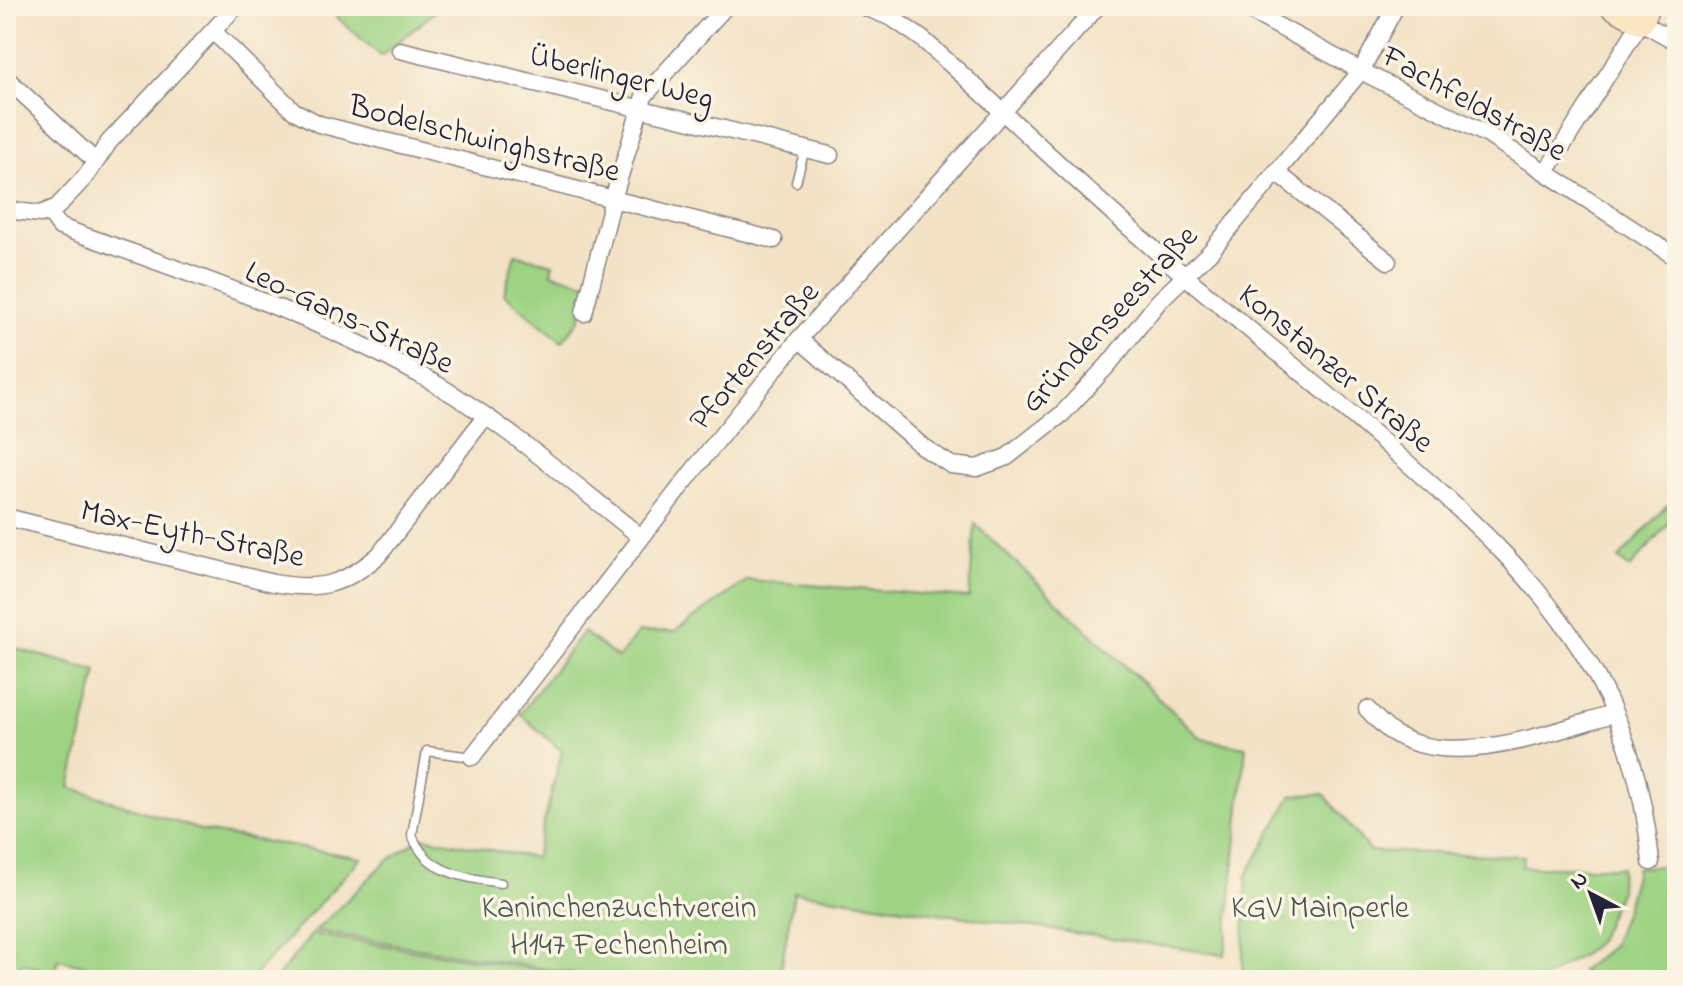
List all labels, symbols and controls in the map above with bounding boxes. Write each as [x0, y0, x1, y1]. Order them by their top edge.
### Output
street label: Überlinger Weg [524, 33, 718, 124]
street label: Fachfeldstraße [1371, 34, 1575, 176]
street label: Bodelschwinghstraße [343, 84, 625, 197]
street label: Gründenseestraße [1011, 215, 1211, 425]
street label: Leo-Gans-Straße [236, 250, 461, 388]
street label: Pfortenstraße [679, 272, 833, 442]
street label: Konstanzer Straße [1226, 273, 1444, 466]
street label: Max-Eyth-Straße [76, 489, 309, 582]
north arrow [1551, 854, 1631, 934]
text: N [1564, 864, 1596, 898]
park label: Kaninchenzuchtverein H147 Fechenheim [482, 886, 756, 970]
park label: KGV Mainperle [1231, 886, 1410, 933]

